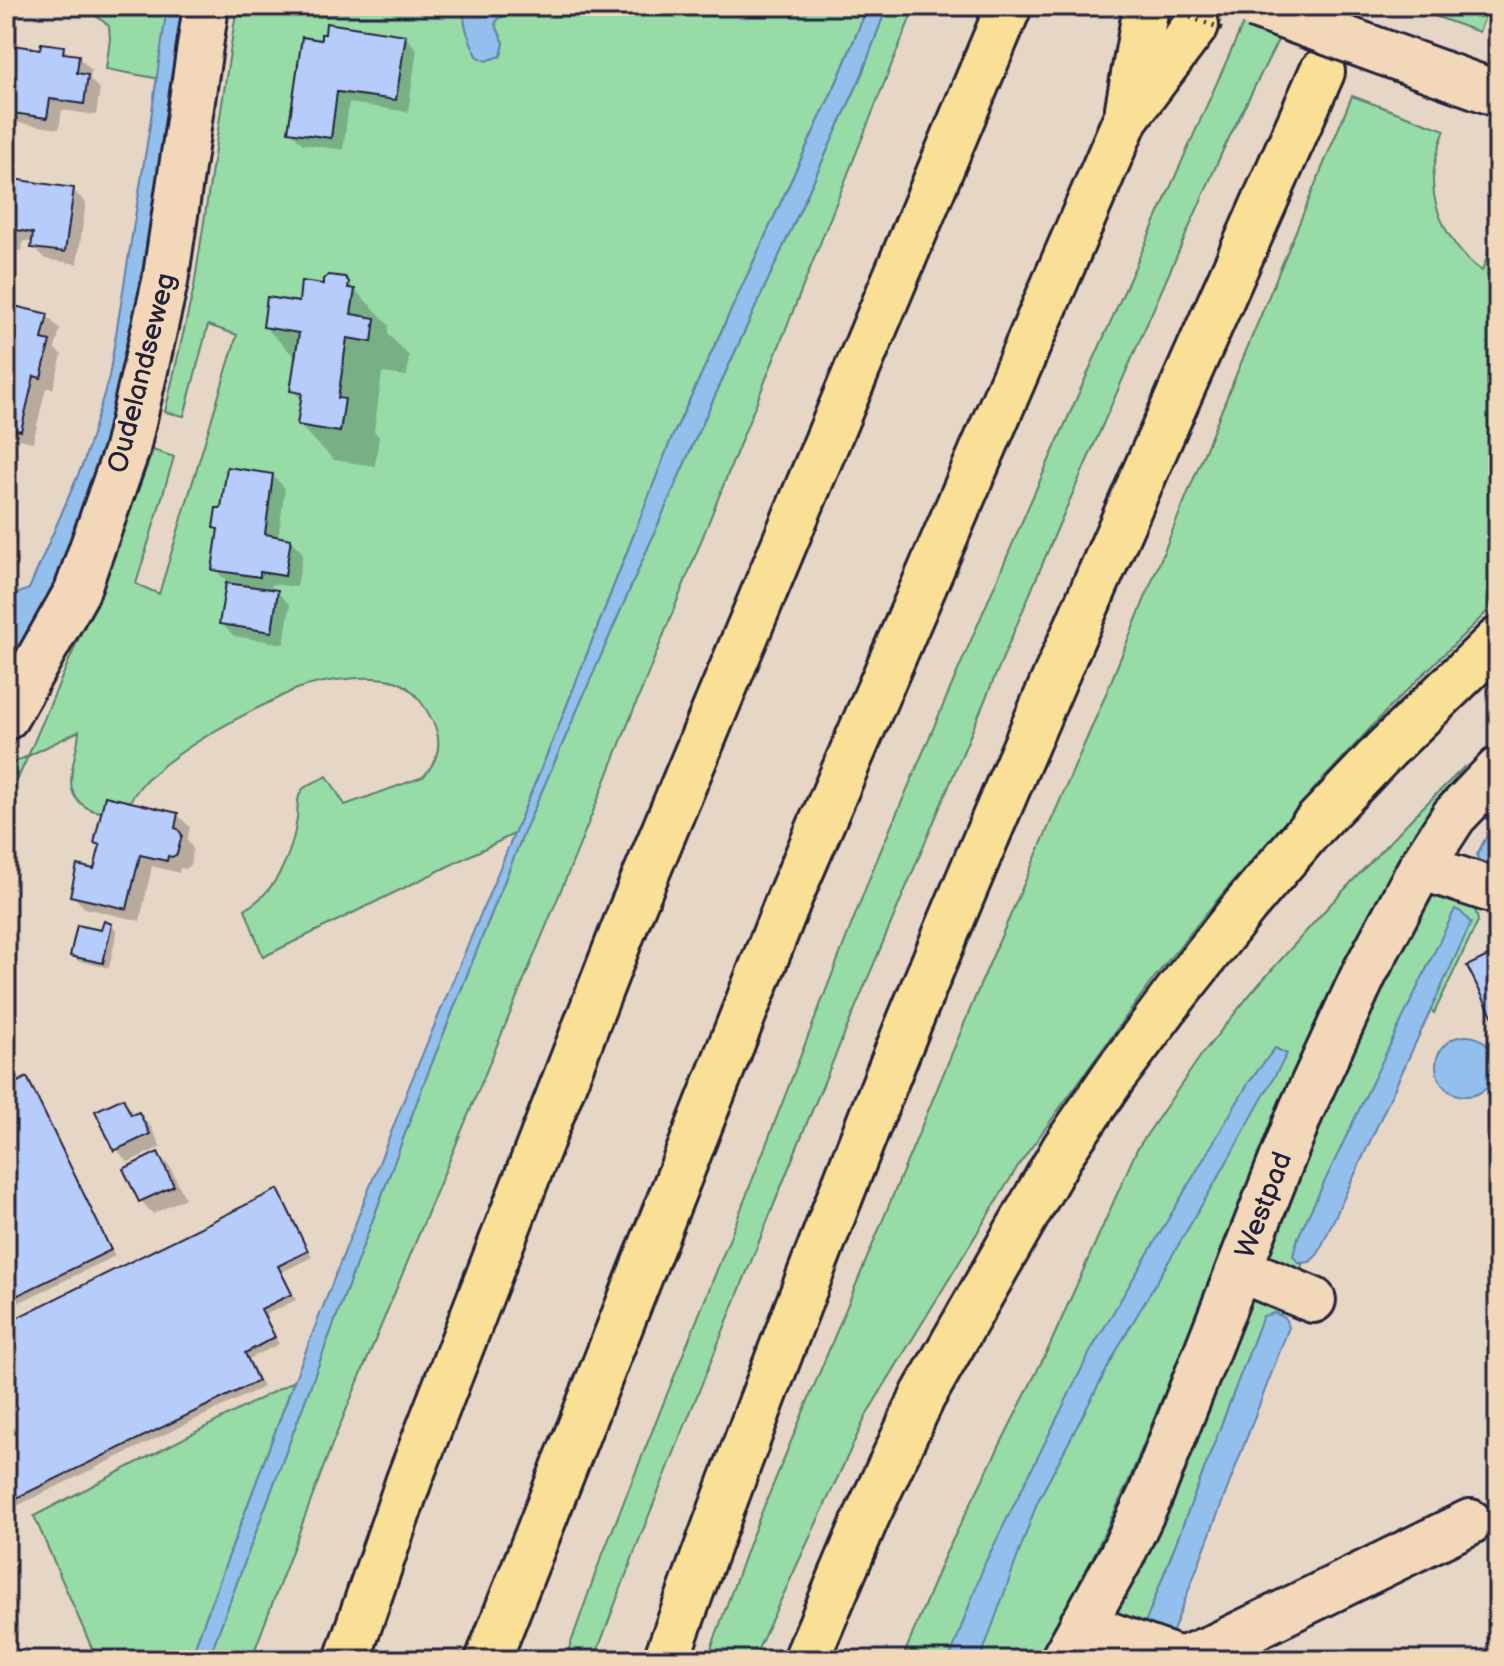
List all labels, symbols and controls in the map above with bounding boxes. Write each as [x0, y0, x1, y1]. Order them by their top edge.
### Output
street label: Oudelandseweg [101, 269, 183, 477]
street label: Westpad [1229, 1147, 1299, 1263]

